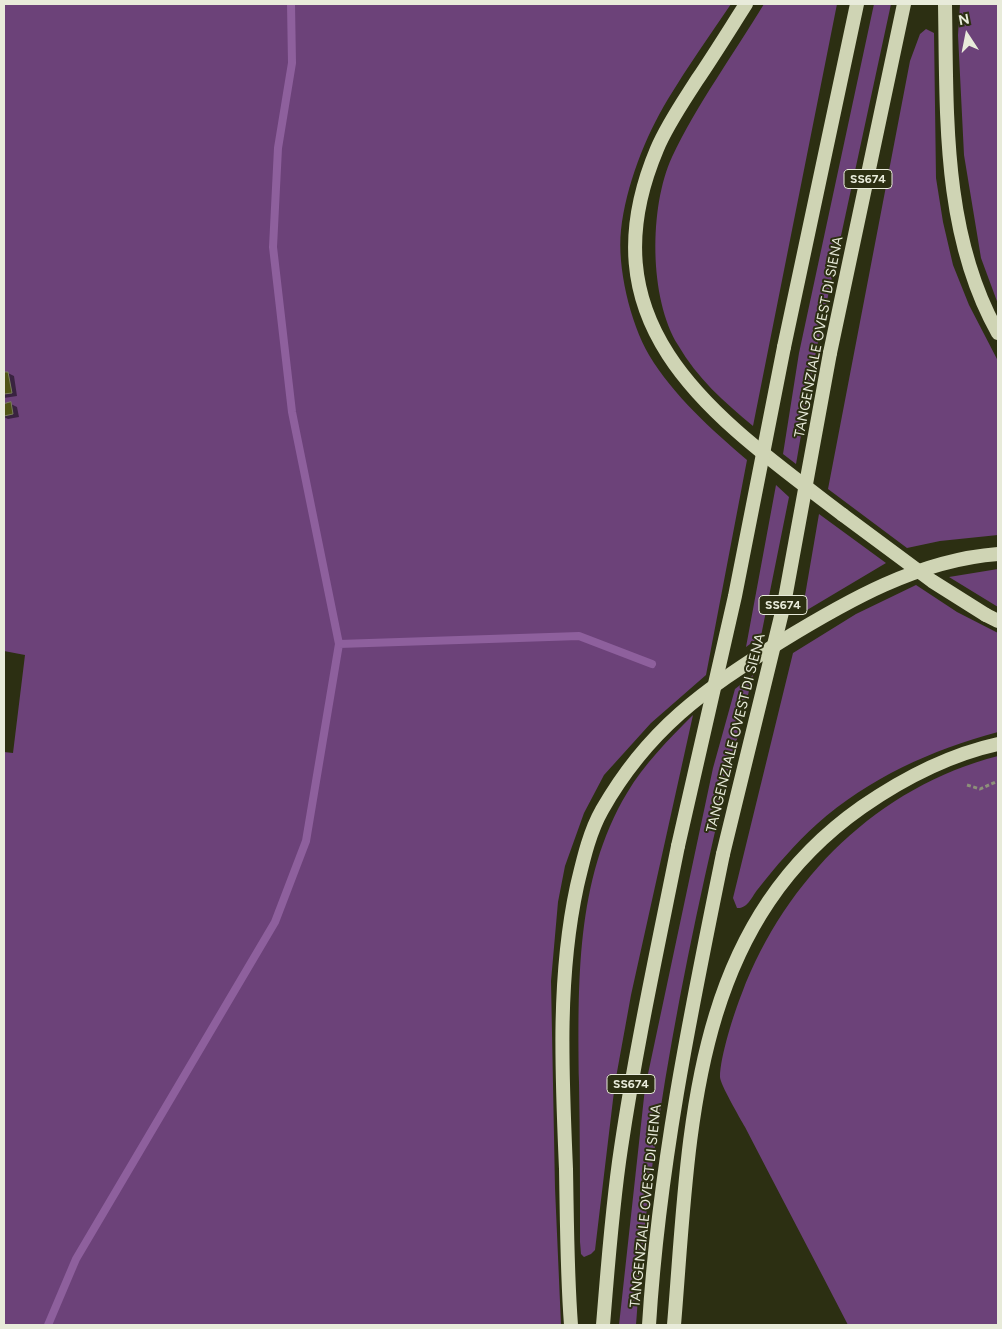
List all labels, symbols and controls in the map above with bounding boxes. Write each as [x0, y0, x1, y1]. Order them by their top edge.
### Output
north arrow [942, 10, 992, 60]
text: N [957, 10, 971, 29]
road number: SS674 [844, 170, 892, 188]
street label: TANGENZIALE OVEST DI SIENA [791, 235, 847, 439]
road number: SS674 [759, 596, 807, 614]
street label: TANGENZIALE OVEST DI SIENA [703, 632, 769, 834]
road number: SS674 [607, 1074, 655, 1094]
street label: TANGENZIALE OVEST DI SIENA [627, 1103, 665, 1309]

